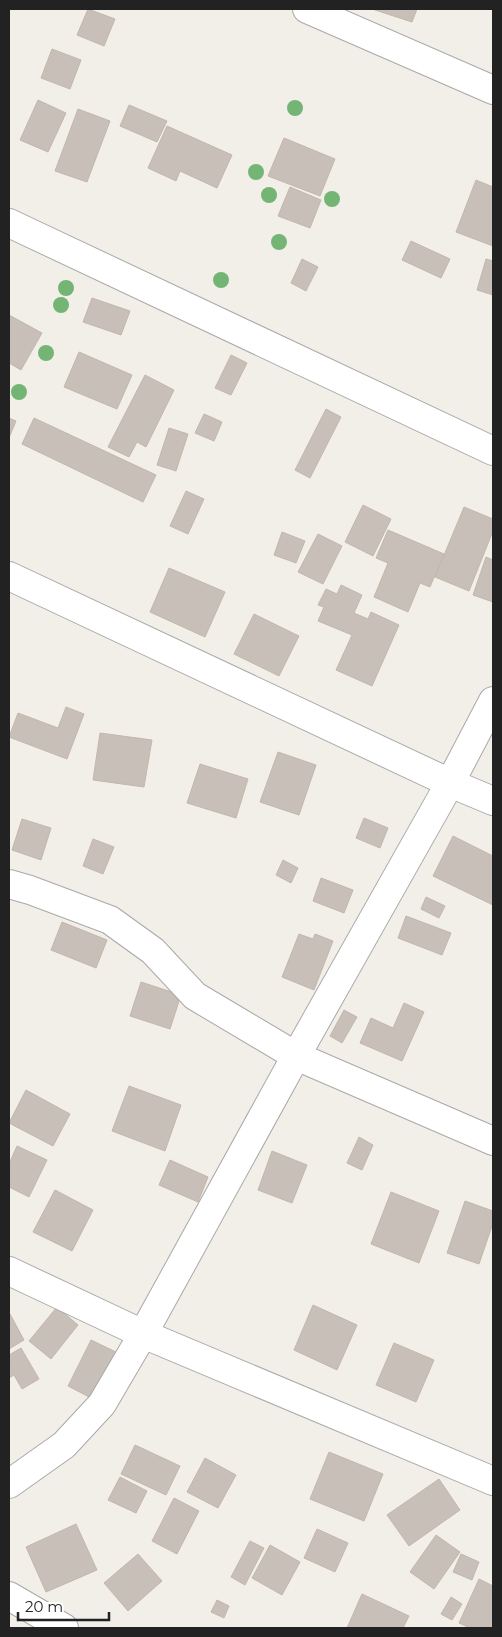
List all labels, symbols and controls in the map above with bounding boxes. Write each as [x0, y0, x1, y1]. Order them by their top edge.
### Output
scale bar [18, 1590, 109, 1622]
text: 20 m [25, 1597, 63, 1616]

